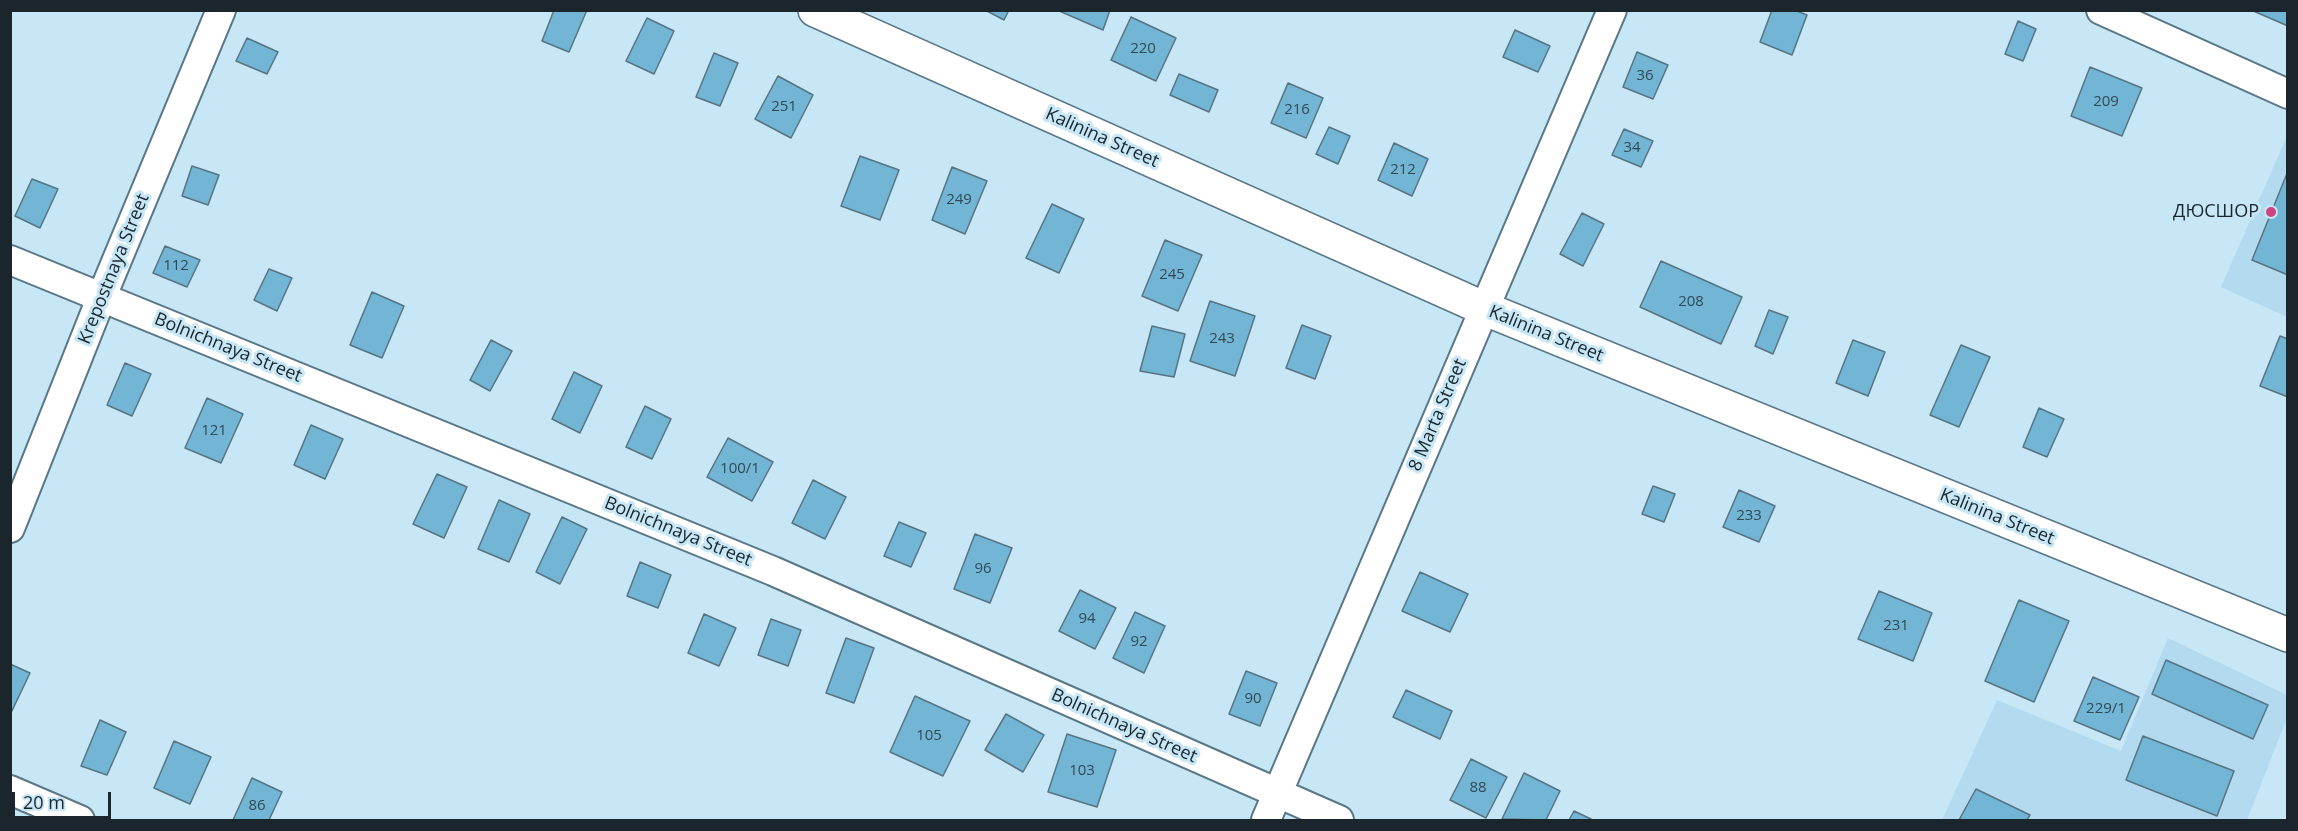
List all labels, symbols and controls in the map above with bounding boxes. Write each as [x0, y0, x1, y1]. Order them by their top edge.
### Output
house number: 220 [1130, 40, 1156, 58]
house number: 36 [1636, 67, 1654, 85]
house number: 209 [2093, 93, 2119, 111]
house number: 251 [771, 98, 797, 116]
house number: 216 [1284, 101, 1310, 119]
street label: Kalinina Street [1042, 103, 1162, 173]
house number: 34 [1623, 139, 1641, 157]
house number: 212 [1390, 161, 1416, 179]
street label: Krepostnaya Street [74, 191, 154, 347]
house number: 249 [946, 191, 972, 209]
place label: ДЮСШОР [2173, 201, 2259, 223]
marker: ДЮСШОР [2264, 205, 2278, 219]
house number: 112 [163, 257, 189, 275]
house number: 245 [1159, 266, 1185, 284]
house number: 208 [1678, 293, 1704, 311]
street label: Kalinina Street [1486, 301, 1606, 367]
street label: Bolnichnaya Street [151, 309, 305, 387]
house number: 243 [1209, 330, 1235, 348]
street label: 8 Marta Street [1405, 356, 1471, 474]
house number: 121 [201, 422, 227, 440]
house number: 100/1 [720, 460, 760, 478]
street label: Kalinina Street [1937, 484, 2057, 550]
street label: Bolnichnaya Street [601, 493, 755, 571]
house number: 233 [1736, 507, 1762, 525]
house number: 96 [974, 560, 992, 578]
house number: 94 [1078, 610, 1096, 628]
house number: 231 [1883, 617, 1909, 635]
house number: 92 [1130, 633, 1148, 651]
street label: Bolnichnaya Street [1048, 684, 1200, 768]
house number: 90 [1244, 690, 1262, 708]
house number: 229/1 [2086, 700, 2126, 718]
house number: 105 [916, 727, 942, 745]
house number: 103 [1069, 762, 1095, 780]
house number: 88 [1469, 779, 1487, 797]
scale bar [15, 780, 114, 818]
text: 20 m [23, 790, 65, 814]
house number: 86 [248, 797, 266, 815]

